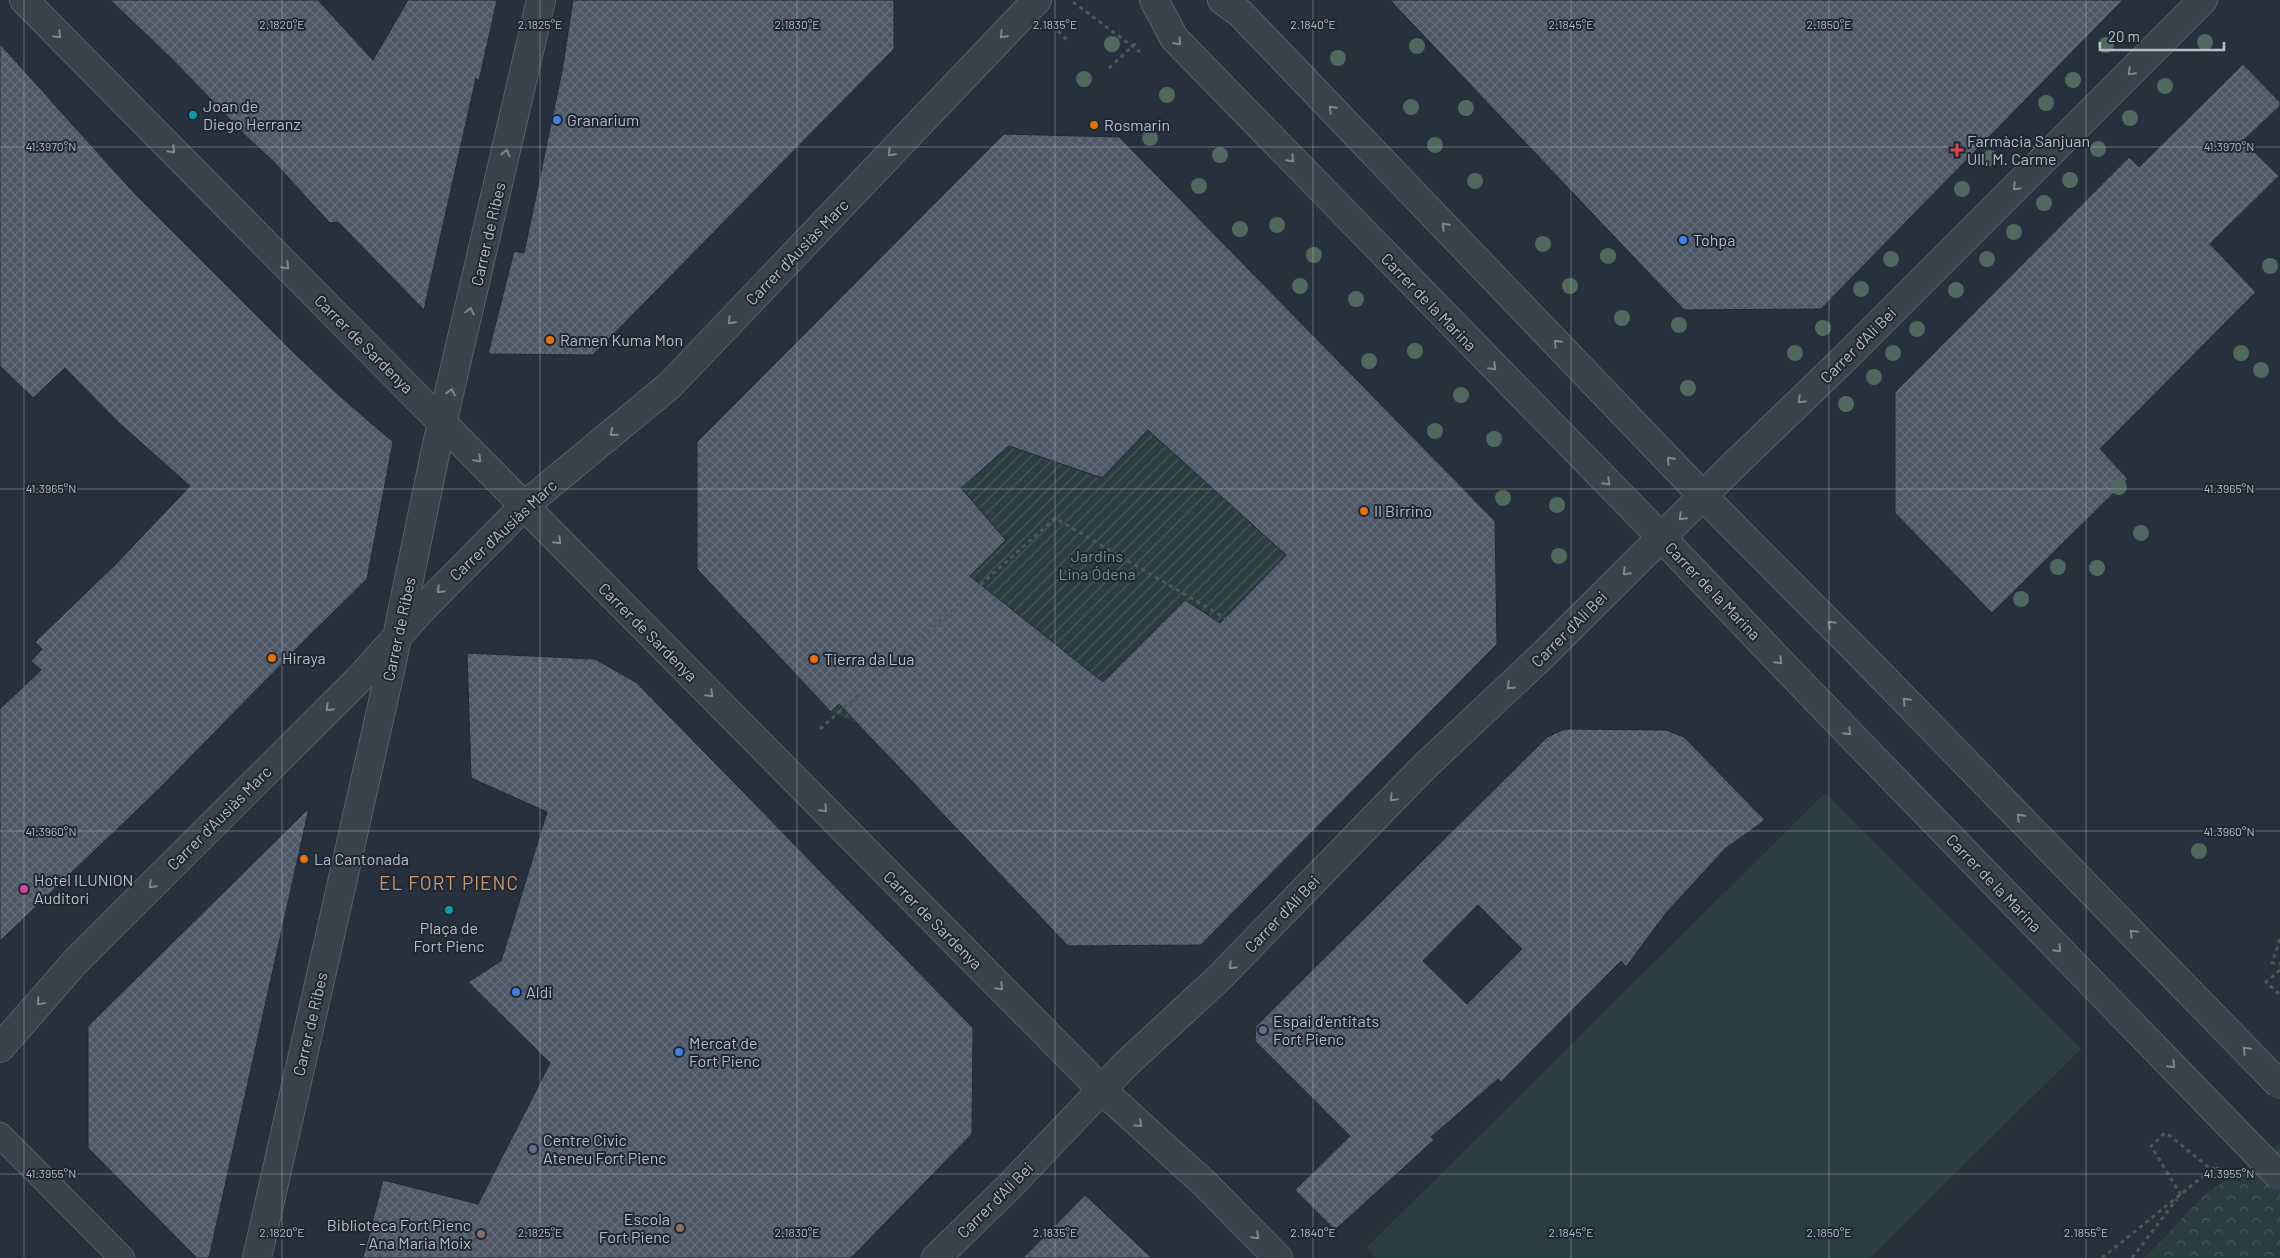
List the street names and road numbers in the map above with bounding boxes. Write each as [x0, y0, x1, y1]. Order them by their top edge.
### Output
street label: Carrer de Ribes [466, 180, 509, 288]
street label: Carrer d'Ausiàs Marc [741, 195, 852, 308]
street label: Carrer de la Marina [1378, 249, 1481, 355]
street label: Carrer de Sardenya [311, 290, 418, 397]
street label: Carrer d'Alí Bei [1816, 303, 1900, 387]
street label: Carrer d'Ausiàs Marc [445, 475, 560, 584]
street label: Carrer de la Marina [1662, 538, 1765, 644]
street label: Carrer de Ribes [378, 575, 419, 683]
street label: Carrer de Sardenya [595, 578, 702, 685]
street label: Carrer d'Alí Bei [1527, 587, 1611, 671]
street label: Carrer d'Ausiàs Marc [163, 762, 275, 874]
street label: Carrer de la Marina [1943, 830, 2046, 936]
street label: Carrer de Sardenya [880, 866, 987, 973]
street label: Carrer d'Alí Bei [1240, 871, 1323, 956]
street label: Carrer de Ribes [288, 970, 331, 1078]
street label: Carrer d'Alí Bei [953, 1158, 1037, 1242]

